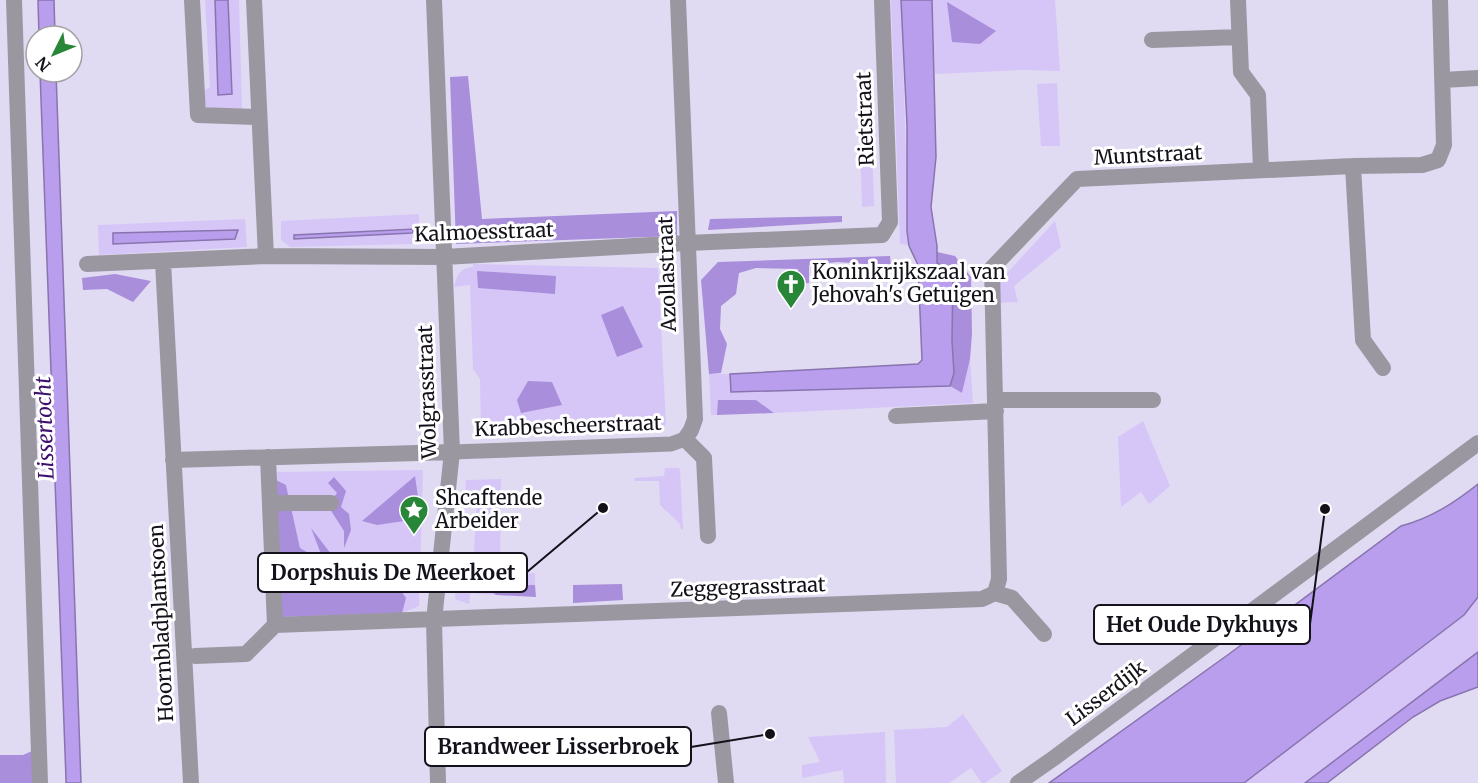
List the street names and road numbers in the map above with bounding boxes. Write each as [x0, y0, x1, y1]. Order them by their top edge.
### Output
street label: Rietstraat [850, 71, 879, 167]
street label: Muntstraat [1093, 139, 1203, 170]
street label: Azollastraat [652, 216, 681, 333]
street label: Kalmoesstraat [414, 217, 554, 246]
street label: Wolgrasstraat [412, 324, 441, 460]
street label: Krabbescheerstraat [474, 410, 662, 441]
street label: Hoornbladplantsoen [143, 524, 178, 722]
street label: Zeggegrasstraat [670, 571, 826, 602]
street label: Lisserdijk [1061, 654, 1151, 731]

